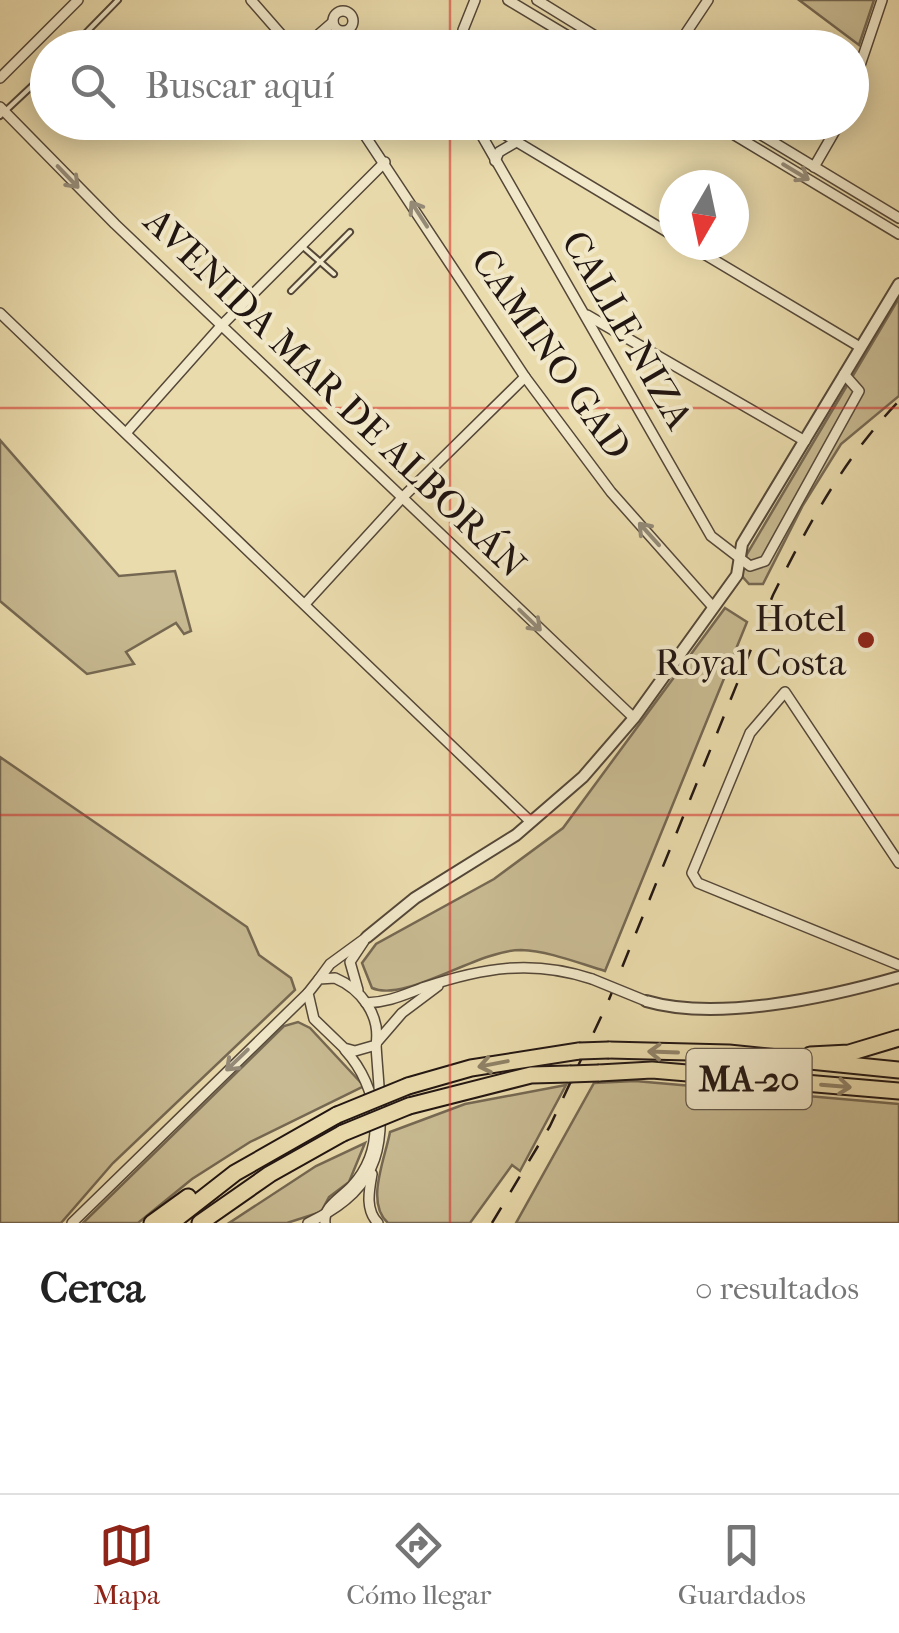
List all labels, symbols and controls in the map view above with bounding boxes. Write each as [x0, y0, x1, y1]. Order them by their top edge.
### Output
search box [30, 30, 869, 140]
icon: search [65, 58, 120, 113]
text: Buscar aquí [145, 63, 334, 108]
one-way arrow [781, 162, 810, 182]
one-way arrow [56, 164, 80, 188]
north arrow [659, 170, 749, 260]
street label: AVENIDA MAR DE ALBORÁN [134, 197, 535, 587]
one-way arrow [408, 200, 429, 228]
street label: CALLE NIZA [552, 223, 702, 437]
street label: CAMINO GAD [462, 240, 640, 468]
one-way arrow [638, 522, 661, 547]
place label: Hotel Royal Costa [655, 596, 846, 685]
one-way arrow [517, 608, 542, 631]
marker: Hotel Royal Costa [855, 629, 877, 651]
one-way arrow [647, 1042, 679, 1061]
one-way arrow [226, 1047, 250, 1071]
road number: MA-20 [686, 1049, 812, 1109]
one-way arrow [477, 1055, 510, 1074]
one-way arrow [819, 1076, 851, 1095]
text: Cerca [40, 1264, 145, 1313]
text: 0 resultados [695, 1270, 859, 1307]
tab: Mapa [93, 1518, 160, 1611]
tab: Cómo llegar [346, 1518, 491, 1611]
tab: Guardados [678, 1518, 806, 1611]

